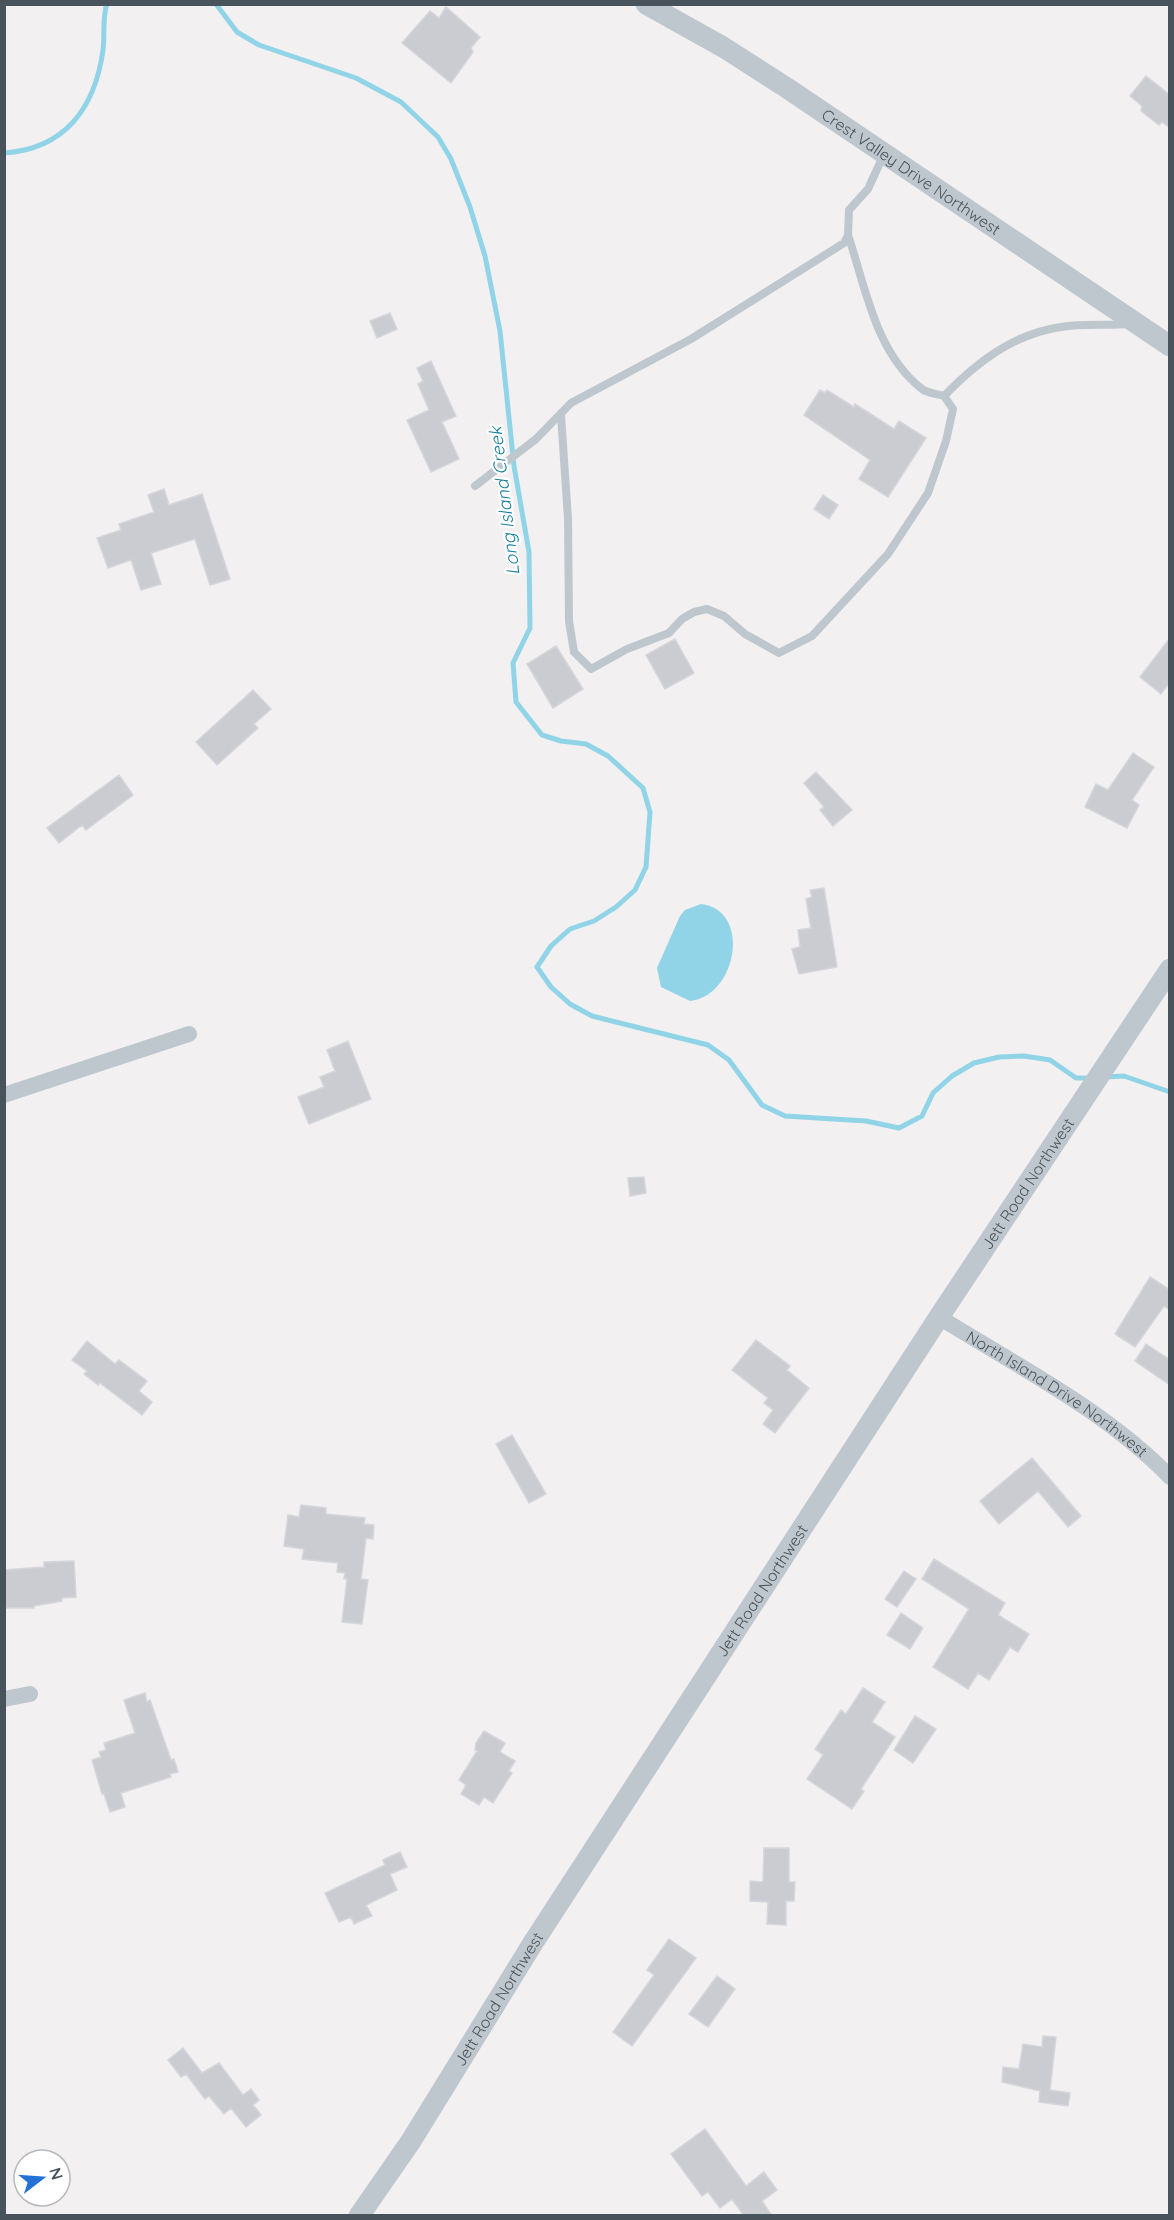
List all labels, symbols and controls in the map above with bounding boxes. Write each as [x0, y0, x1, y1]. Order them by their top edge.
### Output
street label: Crest Valley Drive Northwest [818, 104, 1005, 239]
water label: Long Island Creek [483, 424, 525, 577]
street label: Jett Road Northwest [977, 1114, 1078, 1253]
street label: North Island Drive Northwest [963, 1326, 1152, 1461]
street label: Jett Road Northwest [711, 1521, 812, 1660]
street label: Jett Road Northwest [450, 1928, 547, 2070]
north arrow [12, 2148, 72, 2208]
text: N [45, 2165, 68, 2182]

